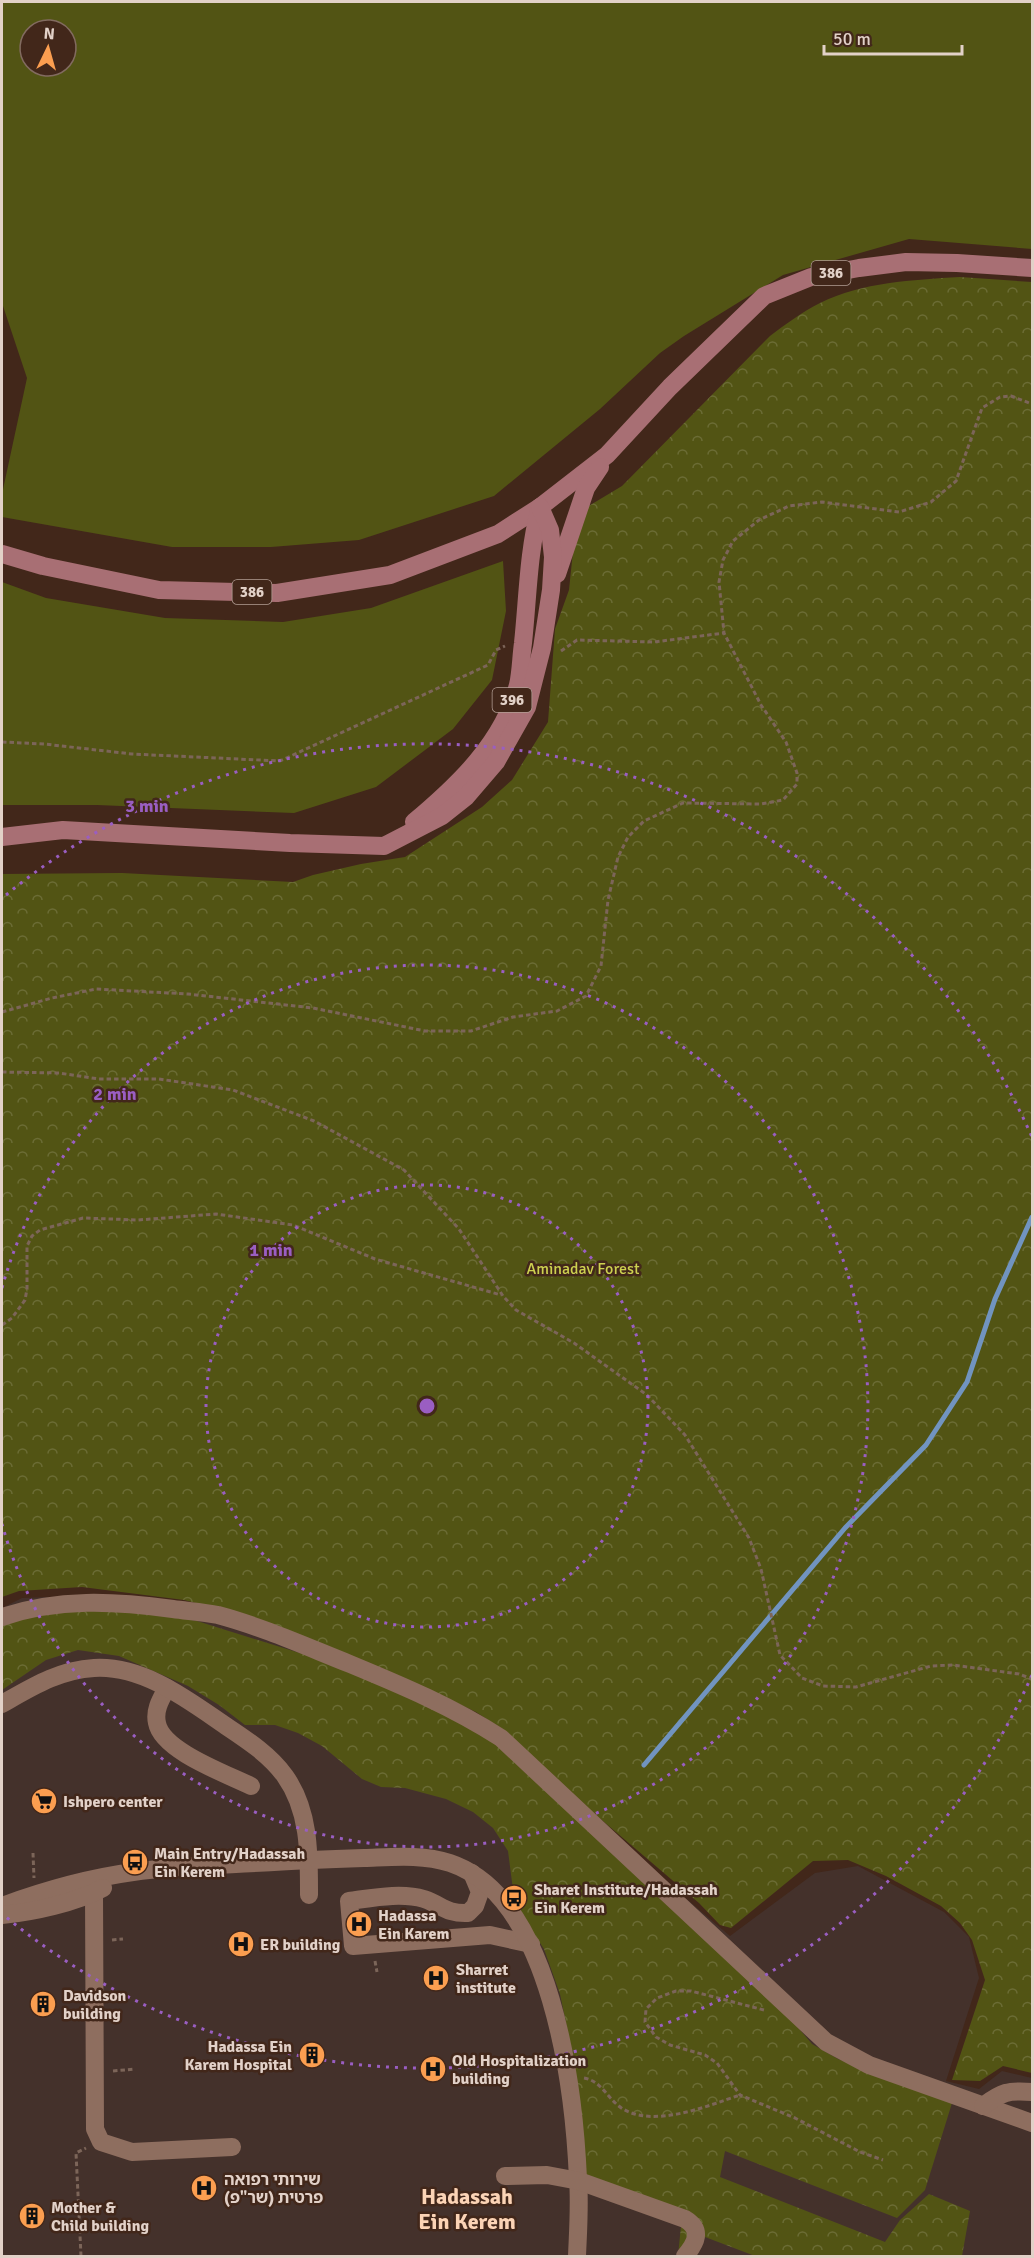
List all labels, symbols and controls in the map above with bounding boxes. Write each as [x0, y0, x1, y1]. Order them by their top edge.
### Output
north arrow [18, 18, 78, 78]
scale bar [824, 18, 962, 56]
text: N [43, 24, 56, 45]
text: 50 m [833, 28, 871, 50]
road number: 386 [812, 261, 850, 285]
road number: 386 [232, 580, 272, 604]
road number: 396 [492, 688, 532, 712]
text: 3 min [125, 795, 169, 817]
text: 2 min [93, 1083, 137, 1105]
text: 1 min [249, 1239, 293, 1261]
park label: Aminadav Forest [526, 1259, 640, 1279]
centre of rings [417, 1396, 437, 1416]
supermarket icon: Ishpero center [29, 1786, 59, 1816]
place label: Ishpero center [63, 1792, 163, 1812]
place label: Main Entry/Hadassah Ein Kerem [154, 1844, 305, 1882]
bus stop icon: Main Entry/Hadassah Ein Kerem [120, 1847, 150, 1877]
place label: Sharet Institute/Hadassah Ein Kerem [534, 1880, 718, 1918]
bus stop icon: Sharet Institute/Hadassah Ein Kerem [499, 1883, 529, 1913]
place label: Hadassa Ein Karem [378, 1906, 449, 1944]
hospital icon: Hadassa Ein Karem [344, 1909, 374, 1939]
hospital icon: ER building [226, 1929, 256, 1959]
place label: ER building [260, 1935, 341, 1955]
place label: Sharret institute [456, 1960, 516, 1998]
hospital icon: Sharret institute [421, 1963, 451, 1993]
place label: Davidson building [63, 1986, 127, 2024]
building icon: Davidson building [28, 1989, 58, 2019]
place label: Hadassa Ein Karem Hospital [184, 2037, 292, 2075]
building icon: Hadassa Ein Karem Hospital [297, 2040, 327, 2070]
place label: Old Hospitalization building [452, 2051, 587, 2089]
hospital icon: Old Hospitalization building [418, 2054, 448, 2084]
place label: שירותי רפואה פרטית (שר"פ) [224, 2170, 323, 2208]
hospital icon: שירותי רפואה פרטית (שר"פ) [189, 2173, 219, 2203]
district label: Hadassah Ein Kerem [418, 2183, 516, 2235]
place label: Mother & Child building [51, 2198, 149, 2236]
building icon: Mother & Child building [17, 2201, 47, 2231]

